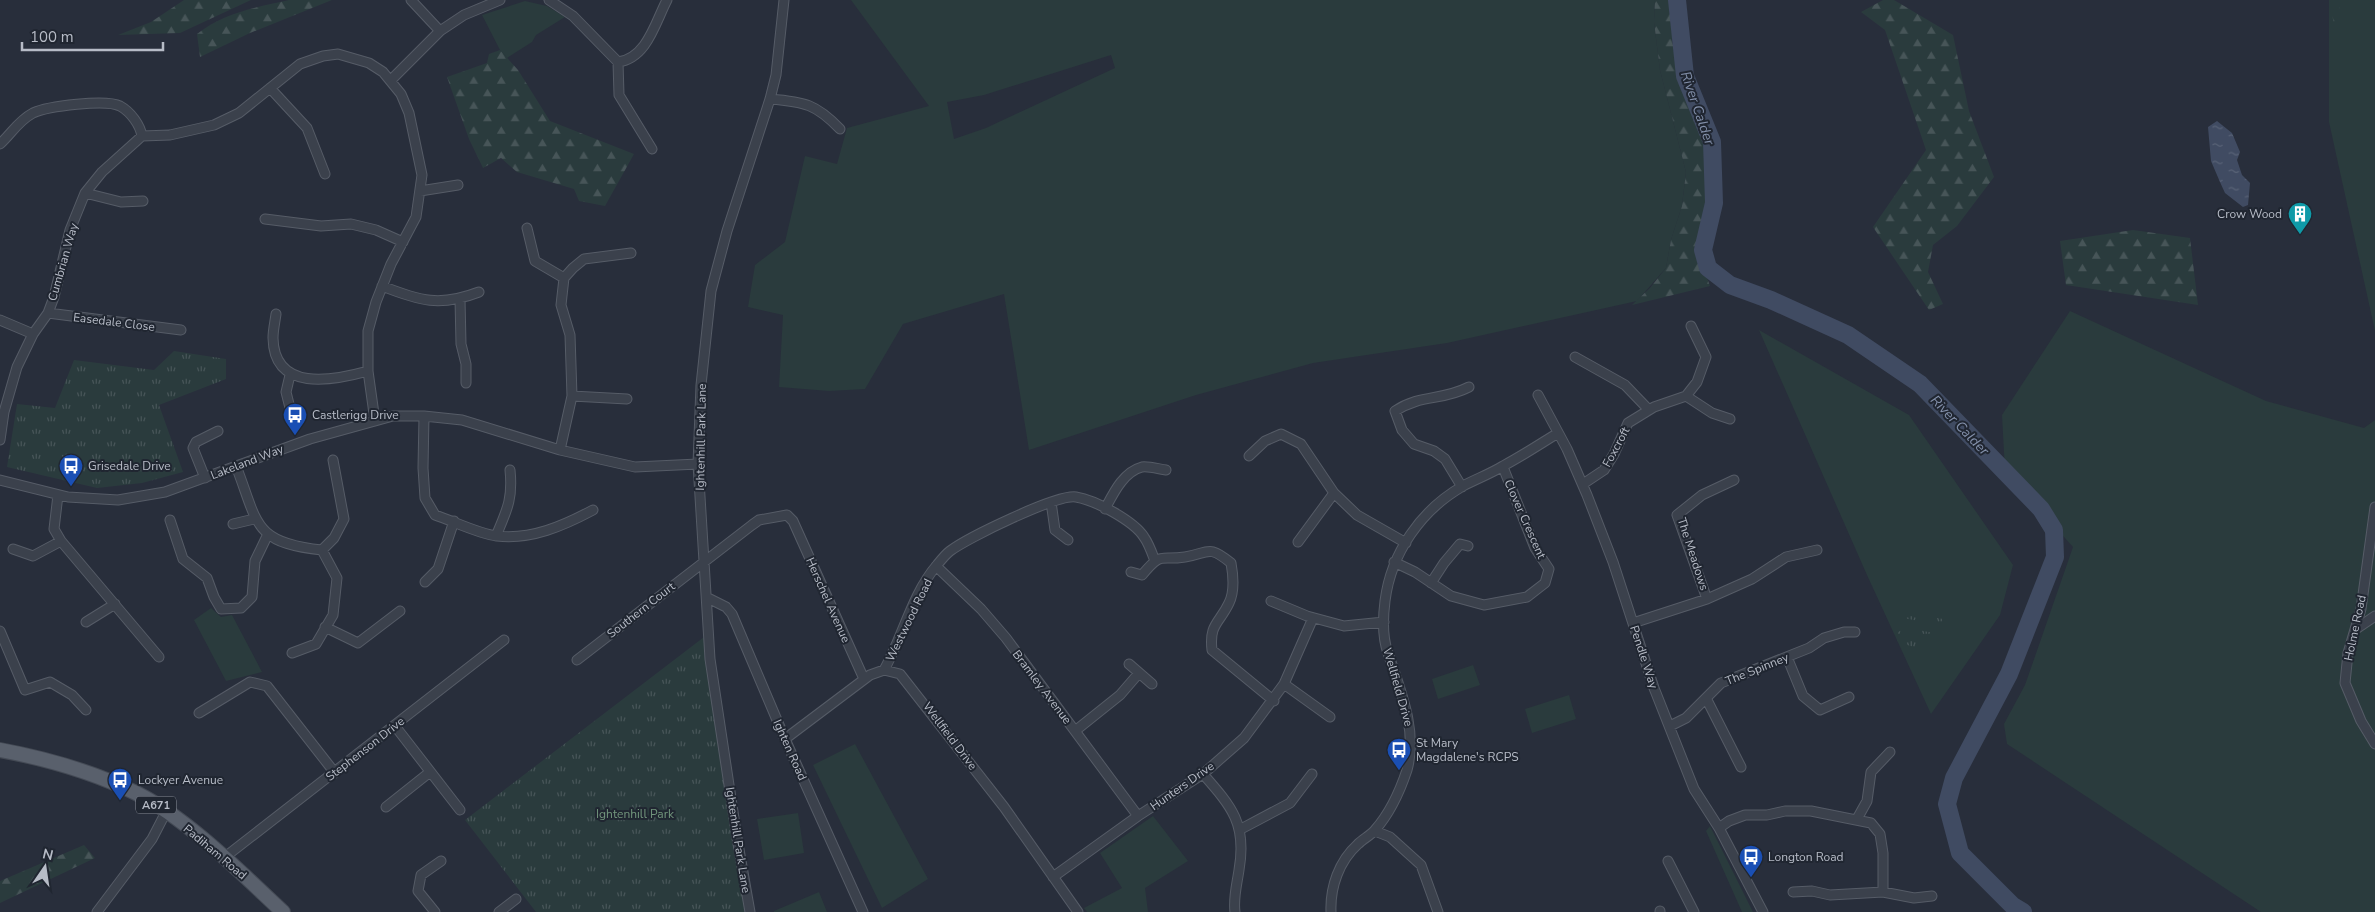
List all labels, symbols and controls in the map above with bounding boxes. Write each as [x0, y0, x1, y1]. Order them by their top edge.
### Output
scale bar [22, 20, 164, 52]
text: 100 m [30, 27, 74, 47]
water label: River Calder [1676, 69, 1719, 149]
building icon: Crow Wood [2287, 201, 2313, 235]
place label: Crow Wood [2217, 206, 2282, 222]
street label: Cumbrian Way [44, 220, 82, 303]
street label: Easedale Close [72, 309, 156, 335]
street label: Ightenhill Park Lane [692, 383, 710, 491]
water label: River Calder [1926, 391, 1994, 460]
bus stop icon: Castlerigg Drive [282, 402, 308, 436]
place label: Castlerigg Drive [312, 407, 399, 423]
street label: Foxcroft [1599, 423, 1634, 470]
street label: Lakeland Way [208, 440, 287, 483]
bus stop icon: Grisedale Drive [58, 453, 84, 487]
place label: Grisedale Drive [88, 458, 171, 474]
street label: Clover Crescent [1500, 477, 1550, 562]
street label: The Meadows [1674, 515, 1712, 593]
street label: Herschel Avenue [802, 555, 854, 645]
street label: Westwood Road [882, 576, 936, 664]
street label: Southern Court [604, 578, 679, 642]
street label: Holme Road [2340, 594, 2370, 662]
street label: Pendle Way [1626, 623, 1662, 691]
street label: Wellfield Drive [1379, 646, 1417, 728]
street label: Bramley Avenue [1009, 647, 1075, 727]
street label: The Spinney [1723, 649, 1792, 689]
street label: Wellfield Drive [919, 699, 981, 773]
street label: Stephenson Drive [322, 713, 408, 785]
street label: Ighten Road [769, 717, 811, 783]
place label: St Mary Magdalene's RCPS [1416, 735, 1519, 765]
bus stop icon: St Mary Magdalene's RCPS [1386, 737, 1412, 771]
street label: Hunters Drive [1147, 758, 1217, 814]
bus stop icon: Lockyer Avenue [107, 767, 133, 801]
place label: Lockyer Avenue [138, 772, 223, 788]
street label: Ightenhill Park Lane [722, 786, 754, 894]
road number: A671 [136, 796, 176, 814]
park label: Ightenhill Park [596, 806, 675, 822]
street label: Padiham Road [180, 821, 250, 883]
north arrow [20, 842, 70, 892]
text: N [41, 844, 55, 865]
bus stop icon: Longton Road [1738, 844, 1764, 878]
place label: Longton Road [1768, 849, 1844, 865]

